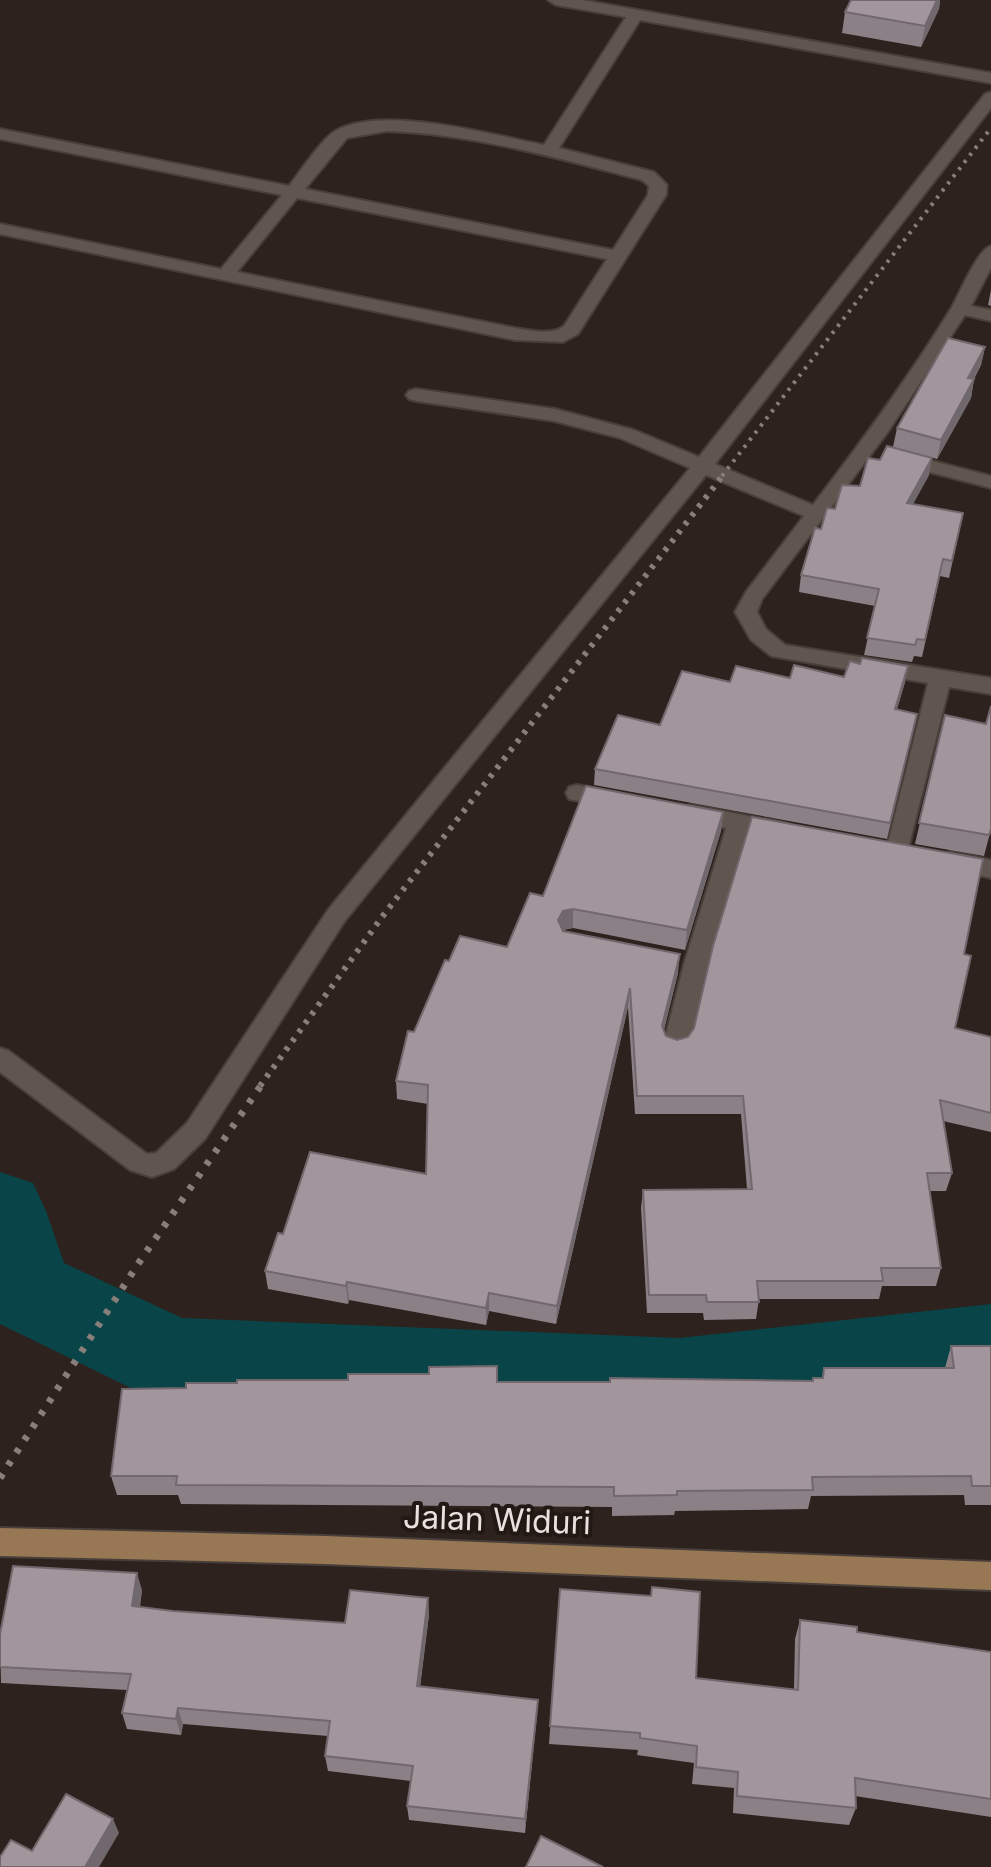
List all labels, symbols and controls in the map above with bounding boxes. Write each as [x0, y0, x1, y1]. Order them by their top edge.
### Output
street label: Jalan Widuri [402, 1497, 592, 1542]

